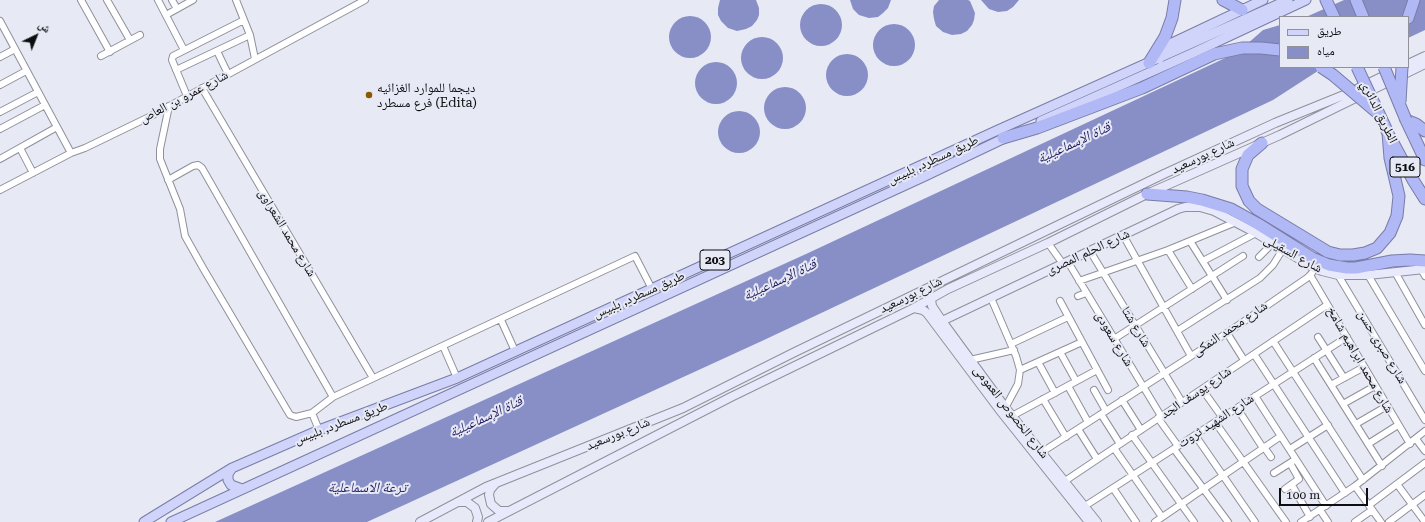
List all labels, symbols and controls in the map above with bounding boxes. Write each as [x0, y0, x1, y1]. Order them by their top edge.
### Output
north arrow [16, 16, 56, 56]
legend [1279, 16, 1409, 68]
text: ش [36, 18, 53, 36]
text: طريق [1317, 24, 1342, 38]
text: مياه [1317, 44, 1335, 58]
street label: شارع عمرو بن العاص [137, 67, 231, 127]
street label: الطريق الدائري [1357, 78, 1401, 146]
place label: ديجما للموارد الغزائيه فرع مسطرد (Edita) [377, 80, 477, 111]
marker: ديجما للموارد الغزائيه فرع مسطرد (Edita) [364, 90, 374, 100]
water label: قناة الإسماعيلية [1035, 119, 1113, 167]
street label: طريق مسطرد, بلبيس [885, 132, 981, 188]
street label: شارع بورسعيد [1169, 135, 1237, 177]
road number: 516 [1390, 157, 1420, 177]
street label: شارع محمد الشعراوى [255, 186, 319, 280]
street label: شارع الحلم المصرى [1044, 226, 1132, 278]
street label: شارع السقيلى [1261, 232, 1325, 276]
road number: 203 [700, 250, 730, 270]
water label: قناة الإسماعيلية [741, 256, 819, 304]
street label: طريق مسطرد, بلبيس [591, 268, 687, 322]
street label: شارع بورسعيد [877, 273, 945, 317]
street label: شارع محمد النمكى [1189, 298, 1271, 360]
street label: شارع شتا [1118, 304, 1154, 350]
street label: شارع محمد ابراهيم شامخ [1323, 304, 1397, 416]
street label: شارع صبرى حسن [1354, 307, 1410, 387]
street label: شارع سعودى [1091, 309, 1137, 369]
street label: شارع الخصوص العمومى [970, 362, 1052, 462]
street label: شارع يوسف الجد [1158, 364, 1234, 422]
street label: شارع الشهيد ثروت [1175, 391, 1257, 451]
water label: قناة الإسماعيلية [447, 393, 525, 441]
street label: طريق مسطرد, بلبيس [292, 398, 390, 448]
street label: شارع بورسعيد [584, 414, 652, 454]
water label: ترعة الاسماعلية [328, 480, 406, 496]
scale bar [1281, 480, 1370, 506]
text: 100 m [1286, 488, 1320, 502]

